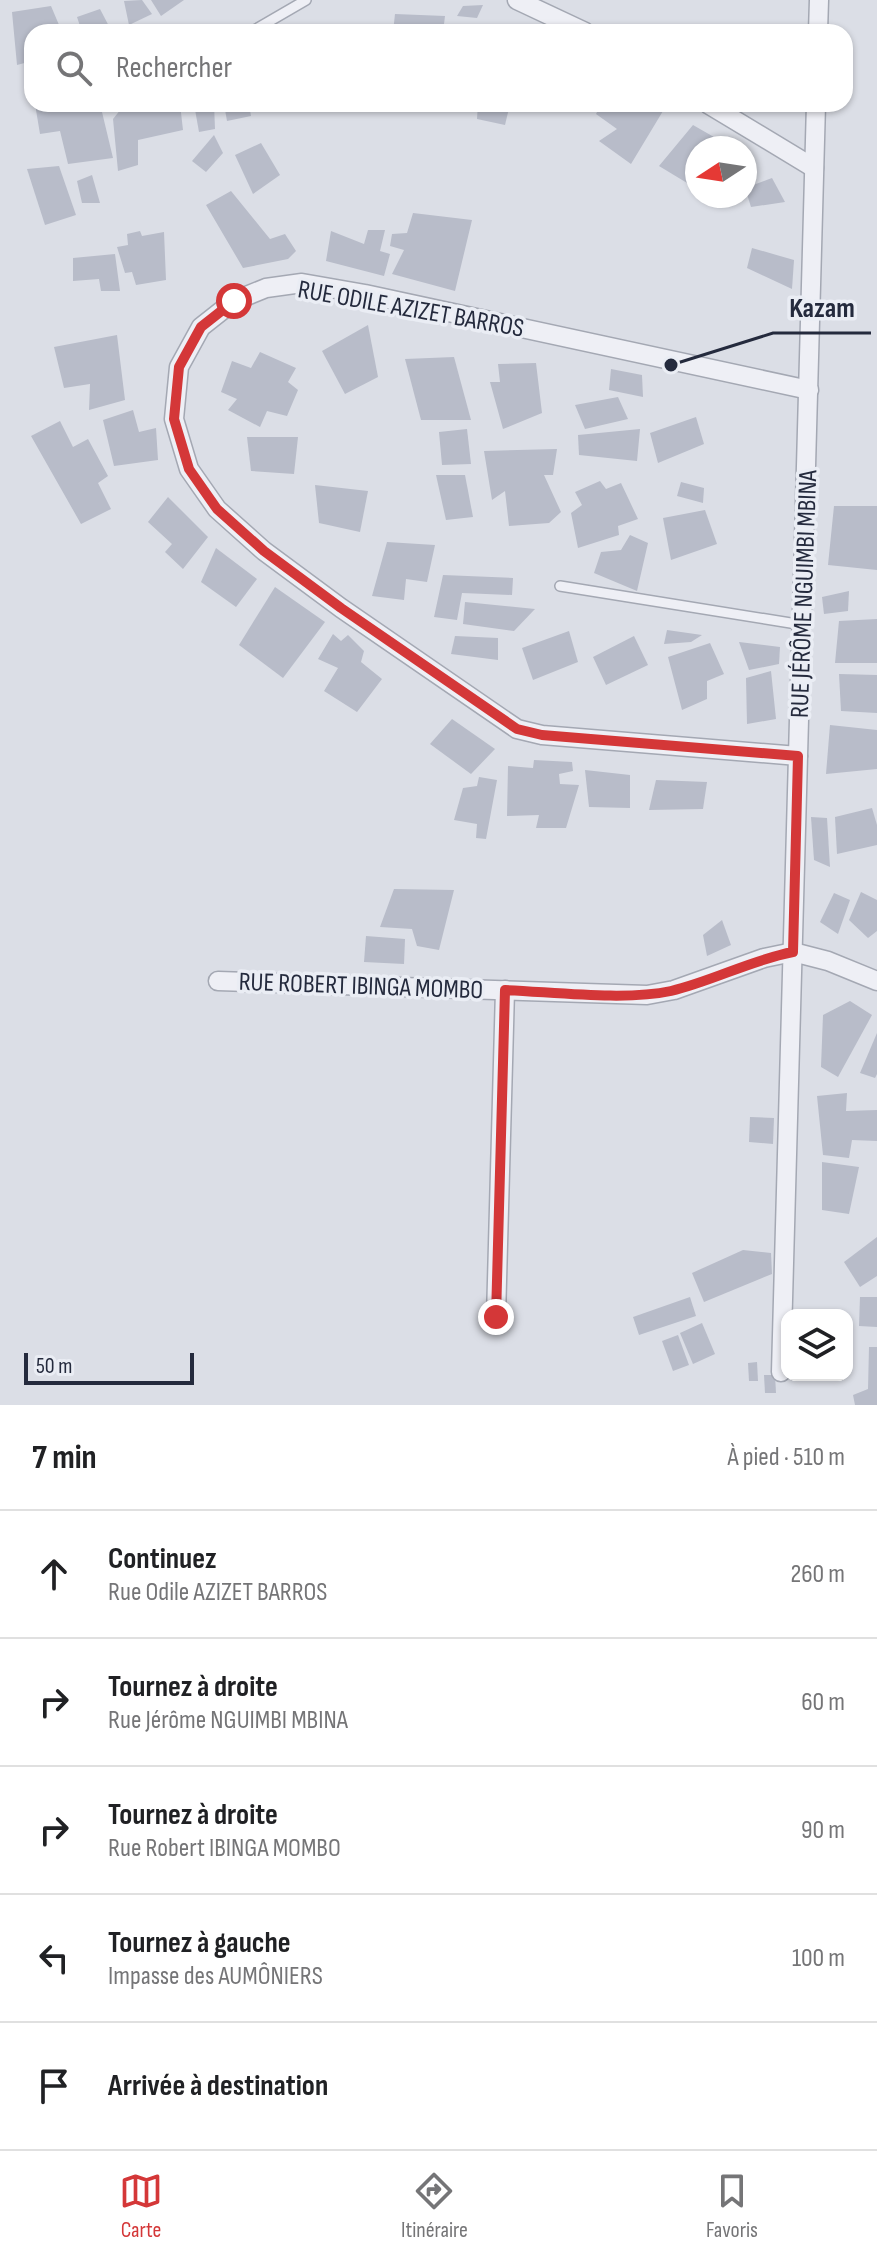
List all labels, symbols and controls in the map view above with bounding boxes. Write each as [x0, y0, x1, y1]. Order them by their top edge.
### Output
search box [24, 24, 853, 112]
icon: search [52, 46, 96, 90]
text: Rechercher [116, 50, 232, 86]
north arrow [685, 136, 757, 208]
street label: RUE ODILE AZIZET BARROS [295, 274, 526, 345]
callout: Kazam [773, 281, 871, 333]
route start [216, 283, 252, 319]
text: Kazam [789, 292, 855, 325]
street label: RUE JÉRÔME NGUIMBI MBINA [785, 469, 824, 719]
street label: RUE ROBERT IBINGA MOMBO [238, 967, 484, 1006]
route end [478, 1299, 514, 1335]
map controls [781, 1309, 853, 1381]
button: layers [781, 1309, 853, 1381]
scale bar [24, 1349, 194, 1385]
text: 50 m [36, 1353, 72, 1380]
text: 7 min [32, 1437, 97, 1478]
text: À pied · 510 m [727, 1442, 845, 1473]
text: Continuez [108, 1541, 217, 1577]
icon: ahead [32, 1552, 76, 1596]
text: 260 m [790, 1559, 845, 1590]
text: Rue Odile AZIZET BARROS [108, 1577, 327, 1608]
text: Tournez à droite [108, 1669, 278, 1705]
icon: right [32, 1680, 76, 1724]
text: 60 m [801, 1687, 845, 1718]
text: Rue Jérôme NGUIMBI MBINA [108, 1705, 348, 1736]
text: Tournez à droite [108, 1797, 278, 1833]
icon: right [32, 1808, 76, 1852]
text: 90 m [801, 1815, 845, 1846]
text: Rue Robert IBINGA MOMBO [108, 1833, 341, 1864]
text: Tournez à gauche [108, 1925, 291, 1961]
icon: left [32, 1936, 76, 1980]
text: 100 m [792, 1943, 845, 1974]
text: Impasse des AUMÔNIERS [108, 1961, 323, 1992]
icon: arrive [32, 2064, 76, 2108]
text: Arrivée à destination [108, 2068, 328, 2104]
tab: Carte [119, 2169, 163, 2244]
tab: Itinéraire [401, 2169, 468, 2244]
tab: Favoris [706, 2169, 758, 2244]

